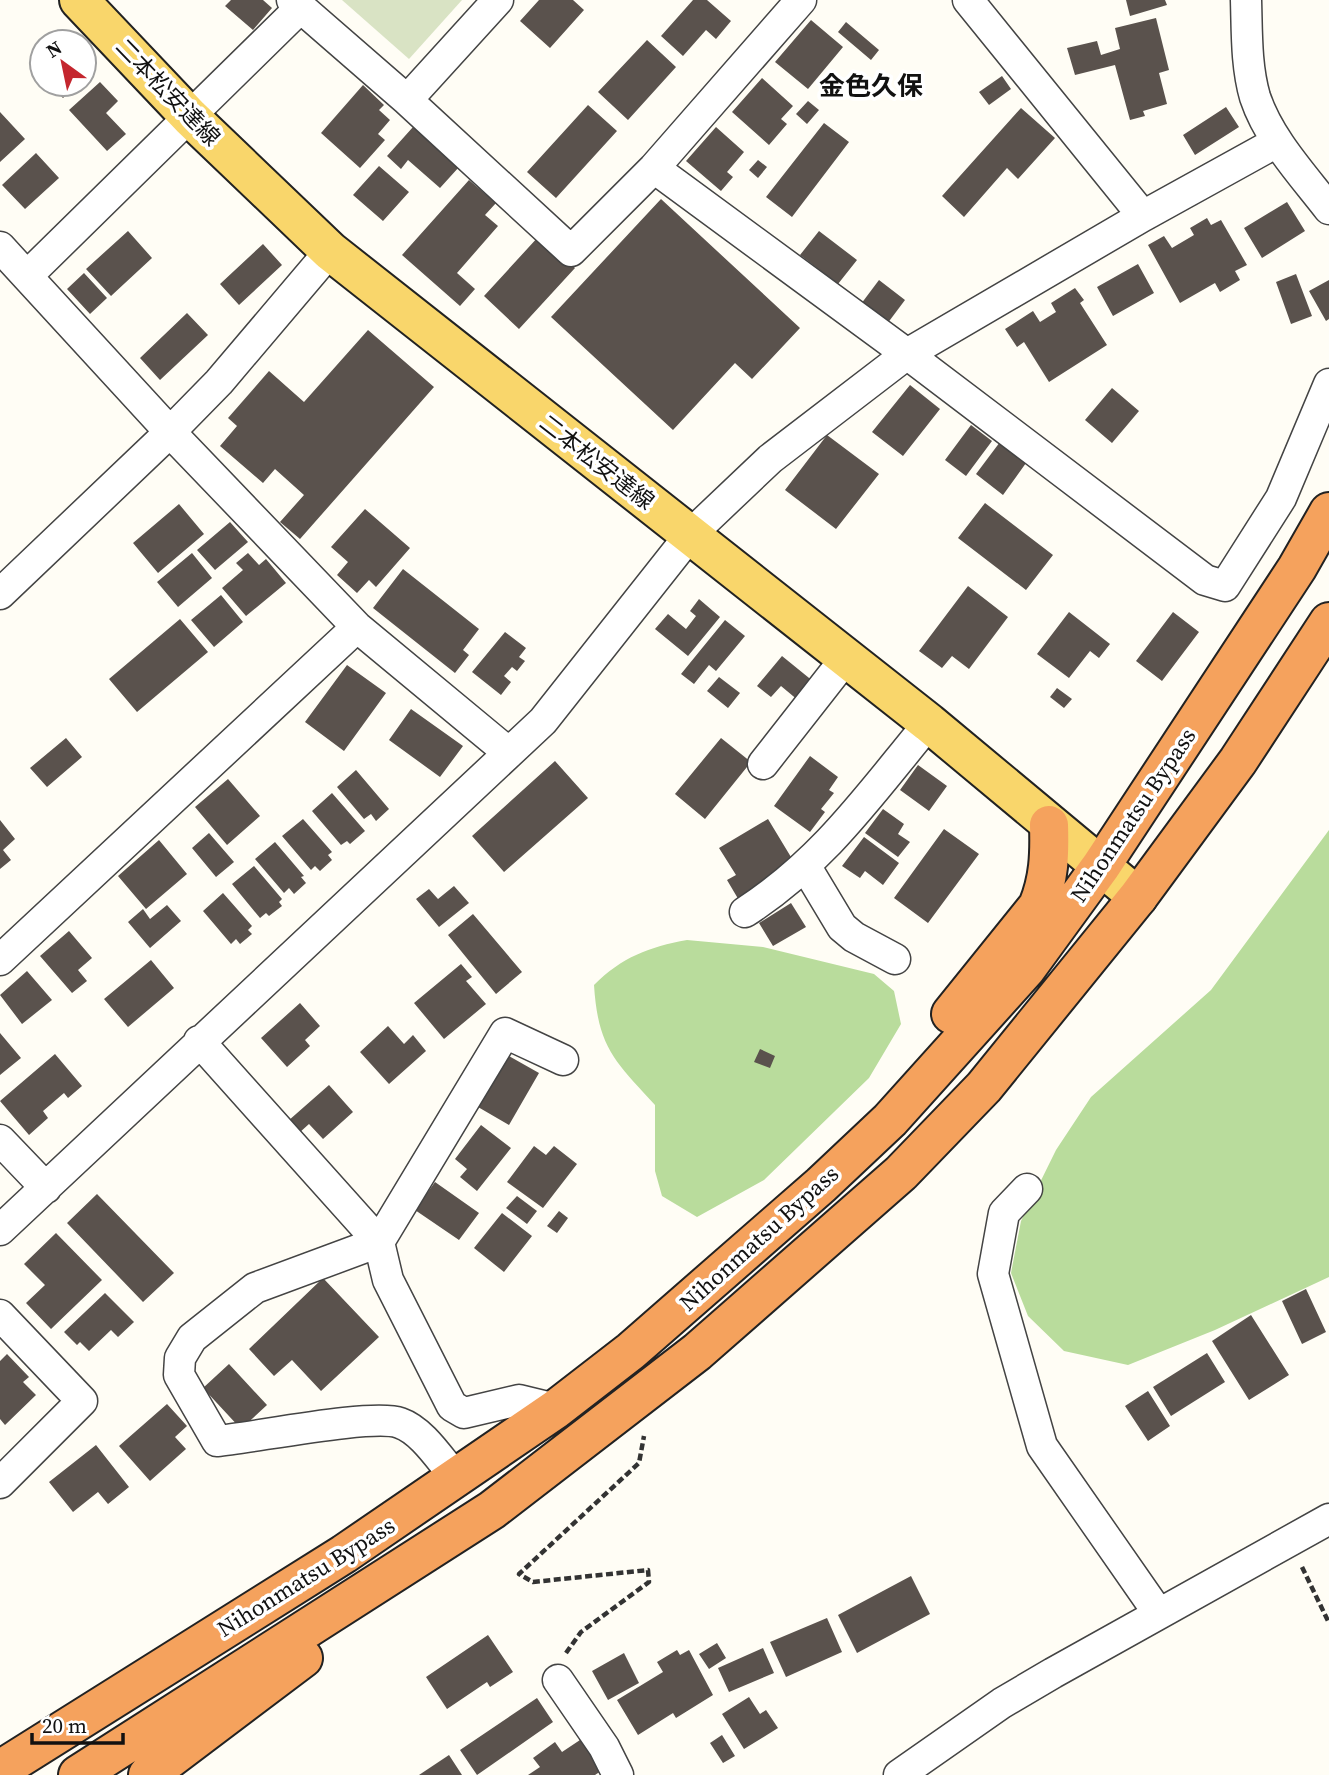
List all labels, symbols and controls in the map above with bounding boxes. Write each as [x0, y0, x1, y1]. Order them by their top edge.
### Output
north arrow [28, 28, 98, 98]
street label: 二本松安達線 [109, 31, 227, 153]
text: N [41, 34, 67, 63]
district label: 金色久保 [819, 68, 923, 104]
street label: 二本松安達線 [533, 407, 661, 517]
street label: Nihonmatsu Bypass [1063, 722, 1203, 908]
street label: Nihonmatsu Bypass [673, 1158, 845, 1318]
street label: Nihonmatsu Bypass [211, 1509, 401, 1645]
scale bar [32, 1702, 122, 1746]
text: 20 m [42, 1711, 87, 1740]

